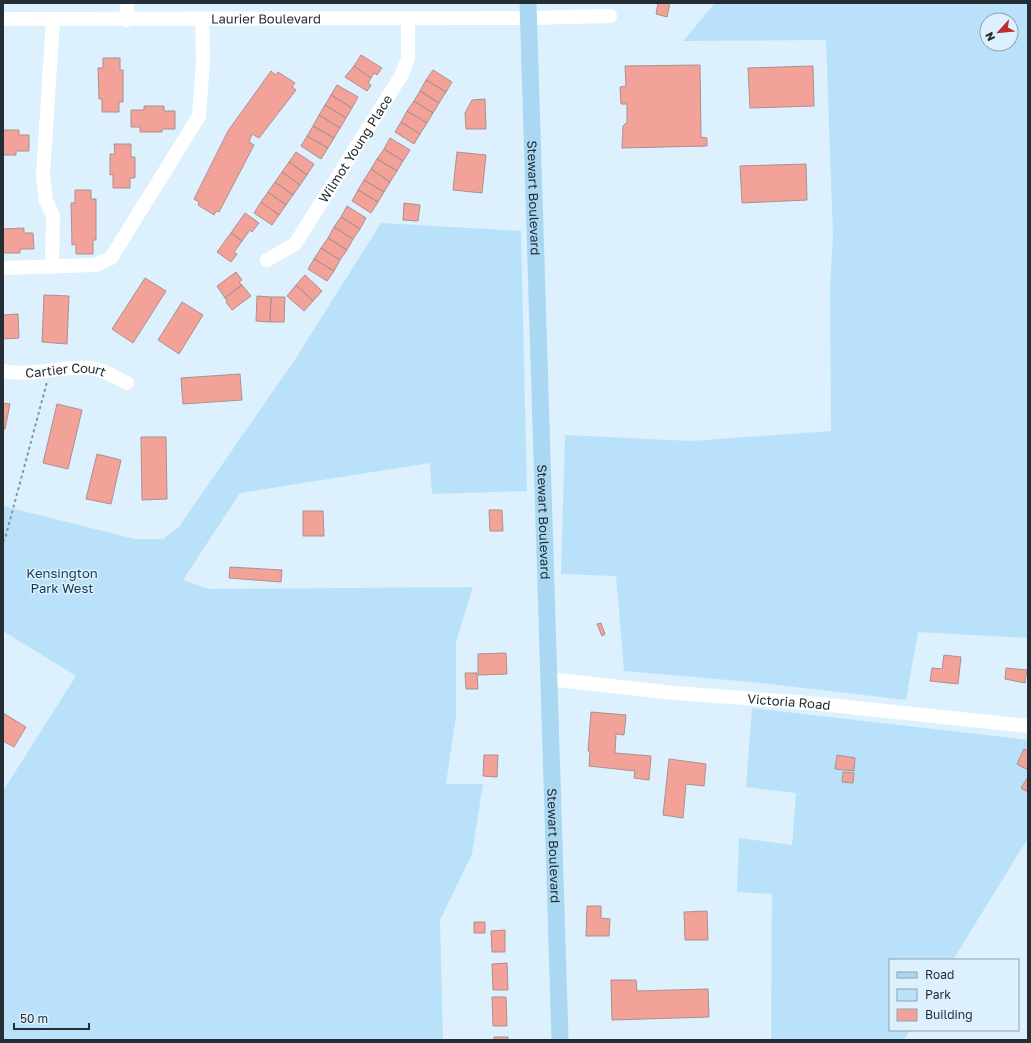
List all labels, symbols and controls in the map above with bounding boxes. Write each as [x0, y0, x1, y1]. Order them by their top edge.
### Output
street label: Laurier Boulevard [211, 10, 321, 27]
north arrow [979, 12, 1019, 52]
text: N [982, 30, 997, 43]
street label: Wilmot Young Place [315, 92, 395, 206]
street label: Stewart Boulevard [524, 140, 544, 256]
street label: Cartier Court [25, 360, 108, 381]
street label: Stewart Boulevard [534, 464, 554, 579]
park label: Kensington Park West [26, 565, 98, 596]
street label: Victoria Road [747, 690, 831, 713]
street label: Stewart Boulevard [544, 788, 564, 903]
legend [889, 959, 1019, 1031]
text: Road [925, 967, 954, 982]
text: Park [925, 987, 951, 1002]
scale bar [14, 1005, 89, 1031]
text: Building [925, 1007, 973, 1022]
text: 50 m [20, 1011, 48, 1026]

